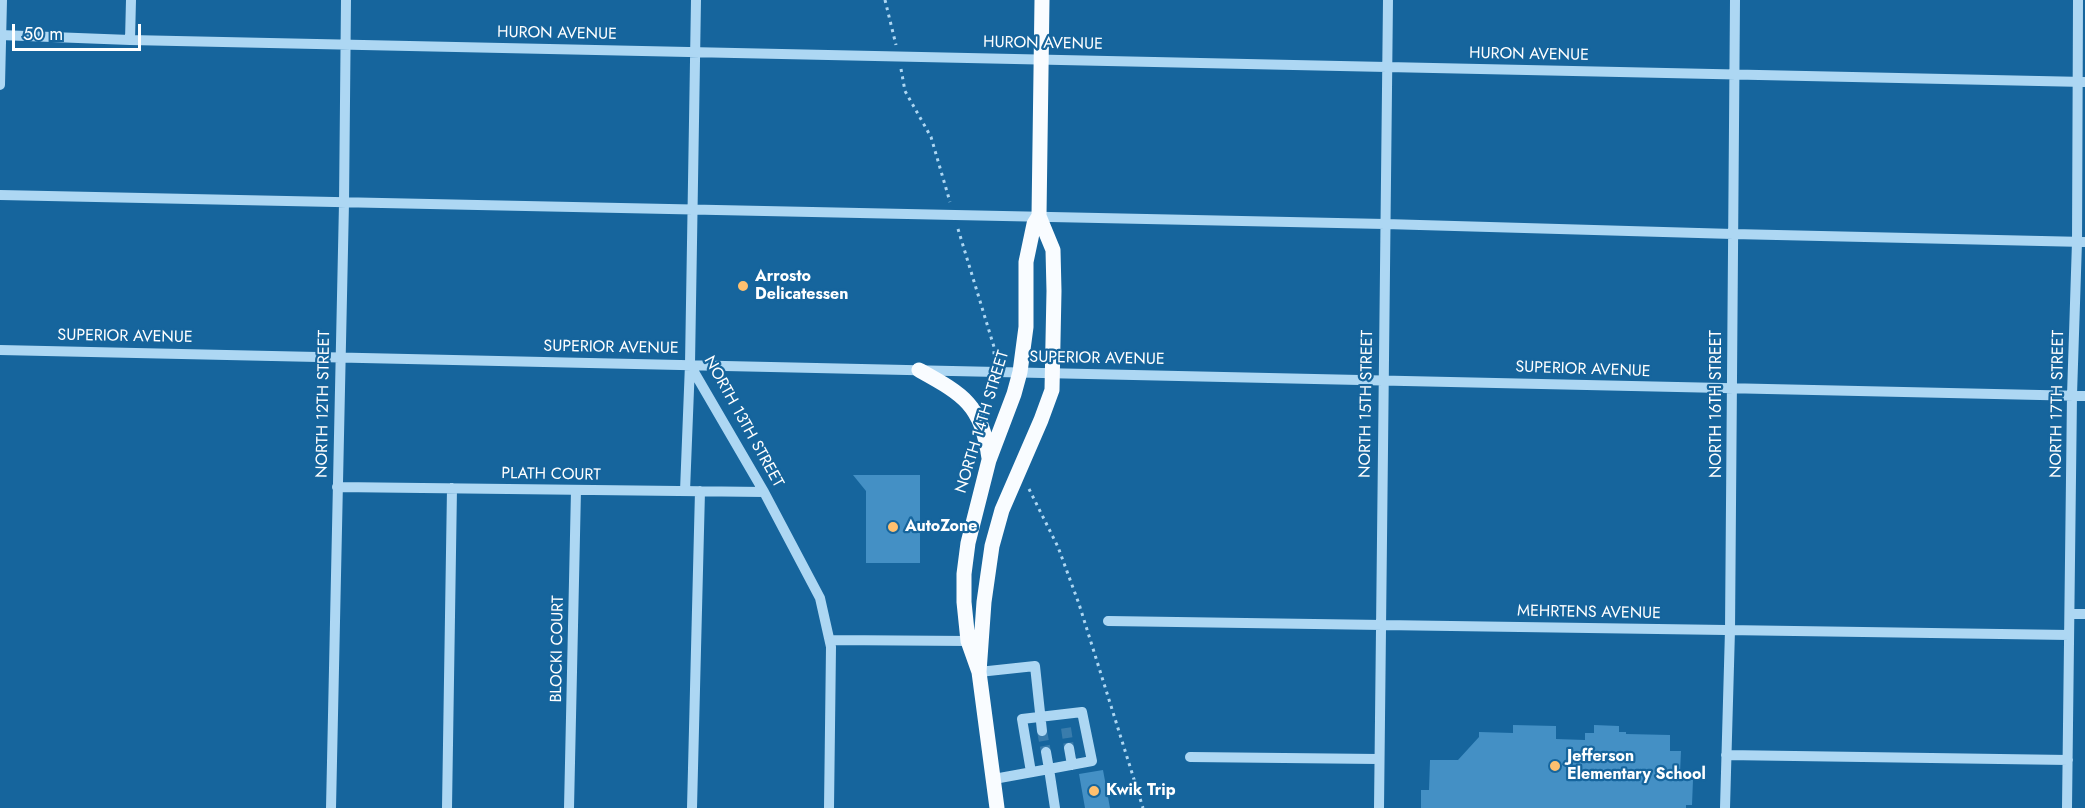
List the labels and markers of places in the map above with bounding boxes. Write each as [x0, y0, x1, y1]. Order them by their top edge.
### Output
place label: Arrosto Delicatessen [755, 267, 848, 305]
marker: Arrosto Delicatessen [736, 279, 750, 293]
place label: AutoZone [905, 517, 977, 537]
marker: AutoZone [886, 520, 900, 534]
place label: Jefferson Elementary School [1567, 747, 1706, 785]
marker: Jefferson Elementary School [1548, 759, 1562, 773]
place label: Kwik Trip [1106, 781, 1176, 801]
marker: Kwik Trip [1087, 784, 1101, 798]

